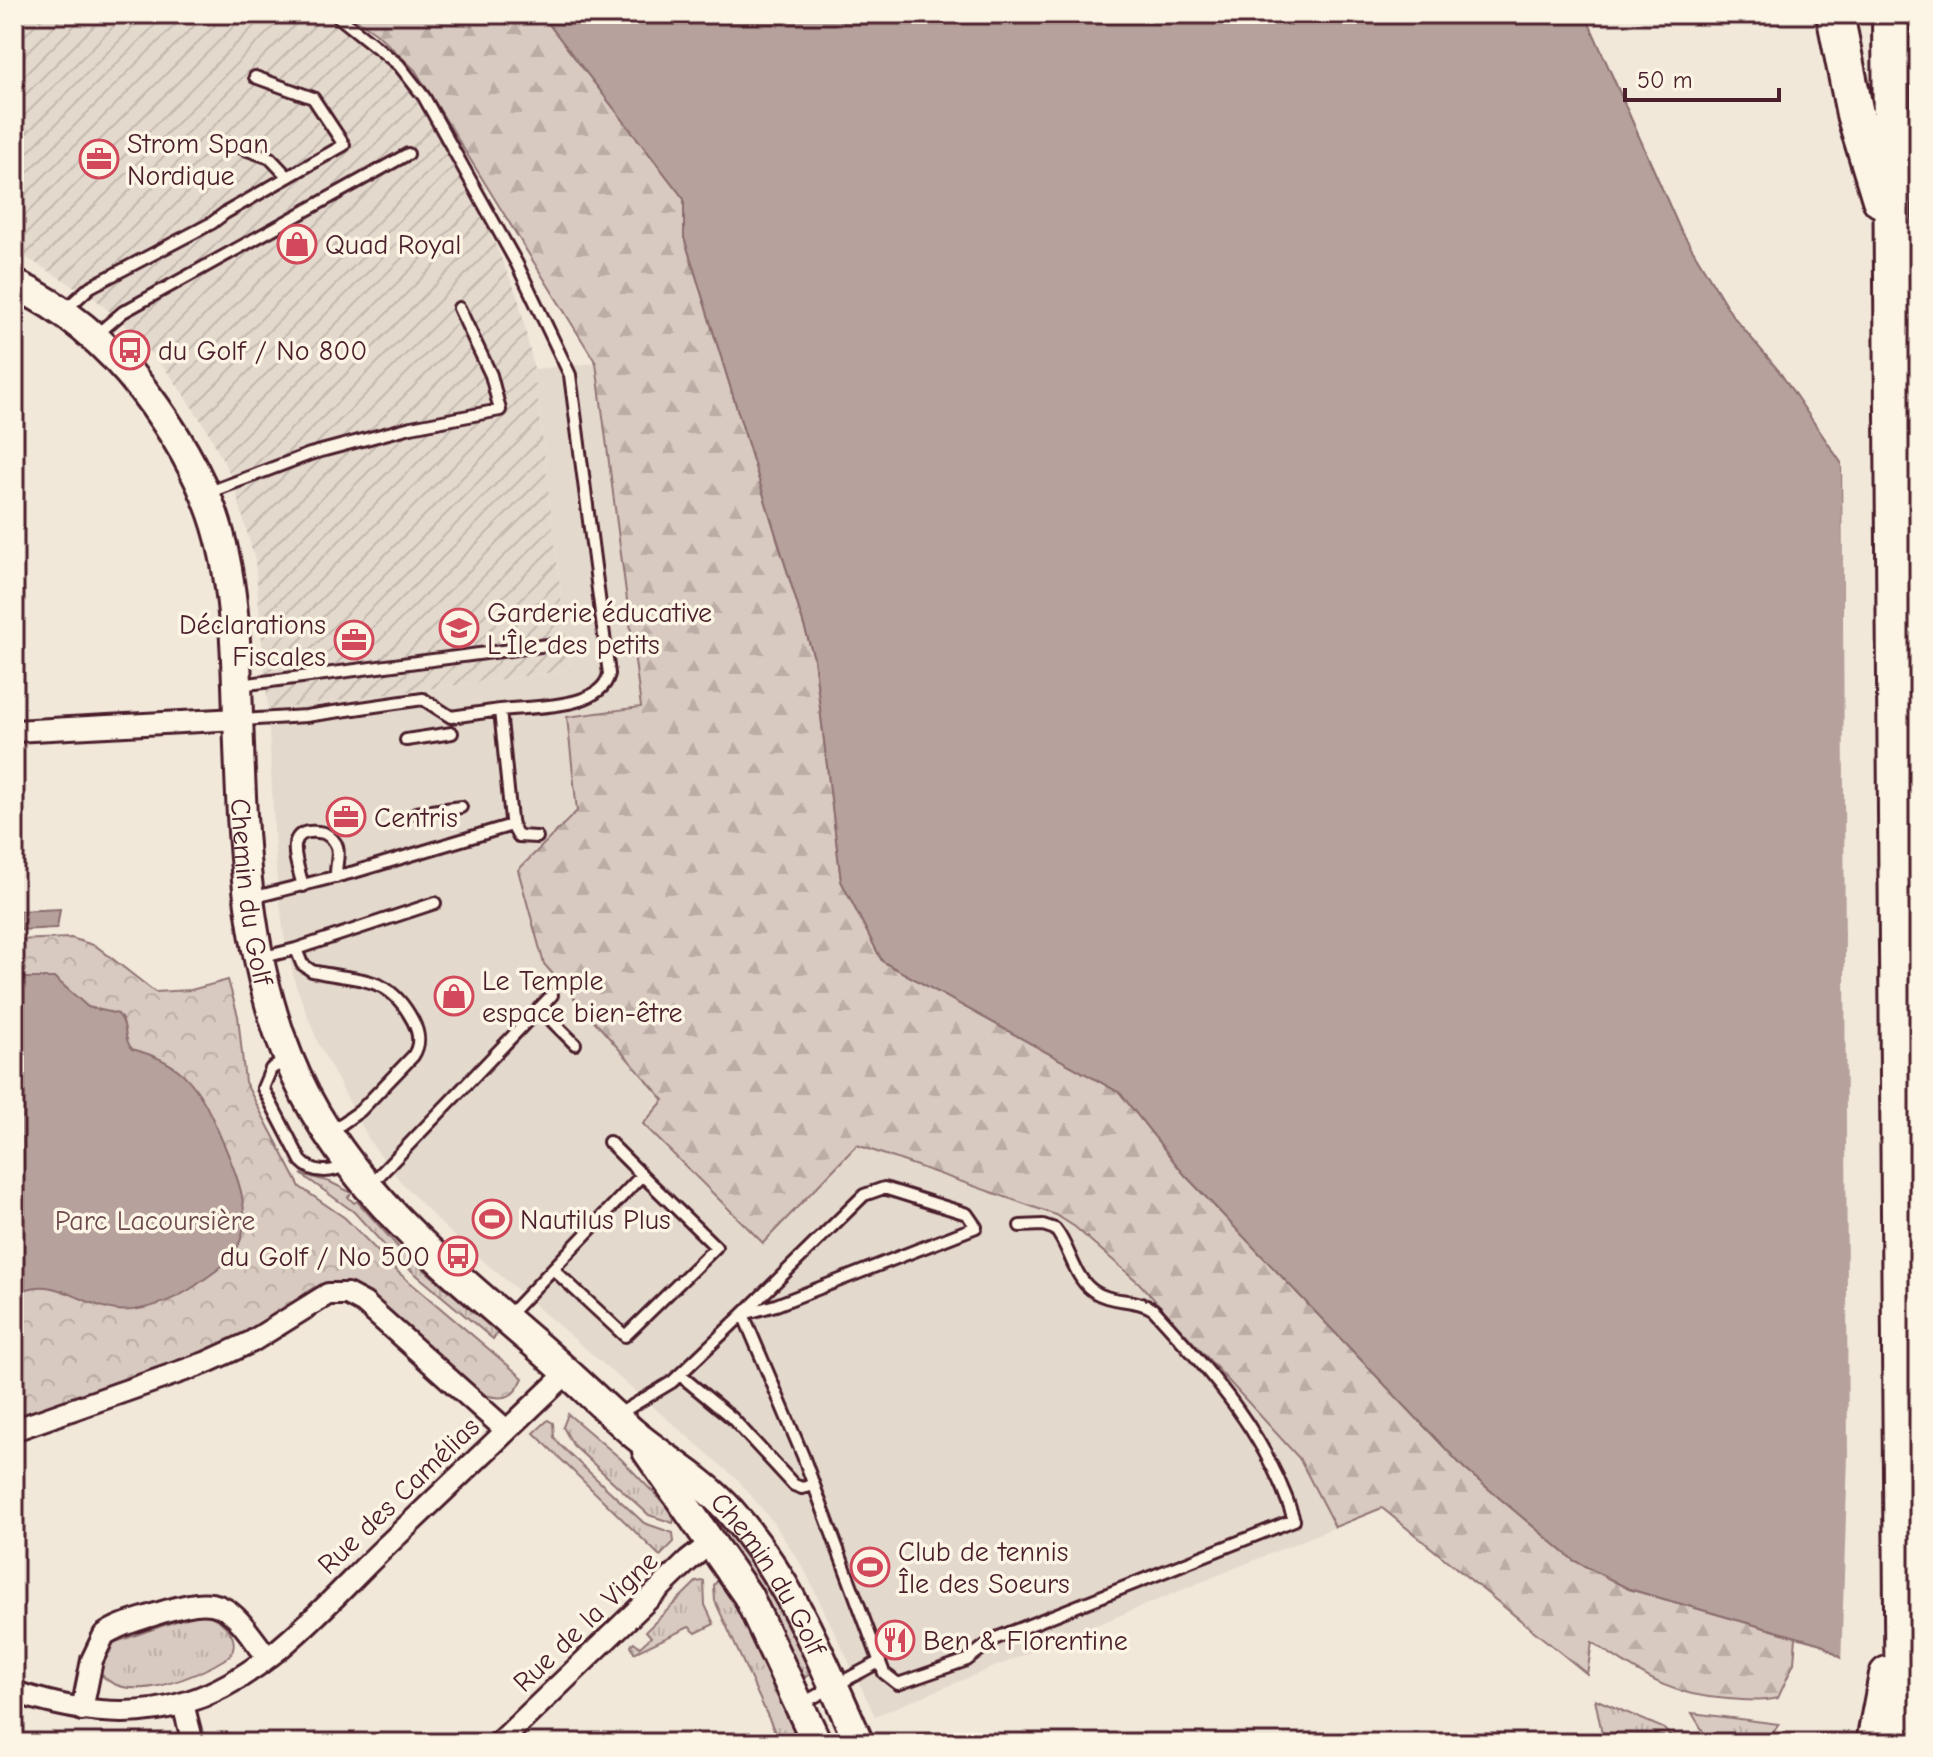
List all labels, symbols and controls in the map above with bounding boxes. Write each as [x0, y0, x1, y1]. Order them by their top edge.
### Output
scale bar [1625, 52, 1779, 102]
text: 50 m [1637, 66, 1693, 94]
place label: Strom Span Nordique [127, 128, 269, 192]
office icon: Strom Span Nordique [78, 138, 120, 180]
shop icon: Quad Royal [276, 223, 318, 265]
place label: Quad Royal [325, 229, 461, 261]
bus stop icon: du Golf / No 800 [109, 329, 151, 371]
place label: du Golf / No 800 [158, 335, 367, 367]
place label: Garderie éducative L'Île des petits [487, 597, 712, 661]
school or university icon: Garderie éducative L'Île des petits [438, 607, 480, 649]
place label: Déclarations Fiscales [179, 609, 326, 673]
office icon: Déclarations Fiscales [333, 619, 375, 661]
office icon: Centris [325, 796, 367, 838]
street label: Chemin du Golf [224, 797, 280, 990]
place label: Centris [374, 802, 458, 834]
place label: Le Temple espace bien-être [482, 965, 683, 1029]
shop icon: Le Temple espace bien-être [433, 975, 475, 1017]
sports icon: Nautilus Plus [471, 1198, 513, 1240]
place label: Nautilus Plus [520, 1204, 671, 1236]
park label: Parc Lacoursière [55, 1205, 255, 1237]
bus stop icon: du Golf / No 500 [437, 1235, 479, 1277]
place label: du Golf / No 500 [220, 1241, 430, 1273]
street label: Rue des Camélias [311, 1411, 486, 1581]
street label: Chemin du Golf [704, 1486, 833, 1662]
place label: Club de tennis Île des Soeurs [898, 1536, 1070, 1600]
street label: Rue de la Vigne [507, 1545, 665, 1699]
sports icon: Club de tennis Île des Soeurs [849, 1546, 891, 1588]
restaurant icon: Ben & Florentine [874, 1619, 916, 1661]
place label: Ben & Florentine [923, 1625, 1128, 1657]

